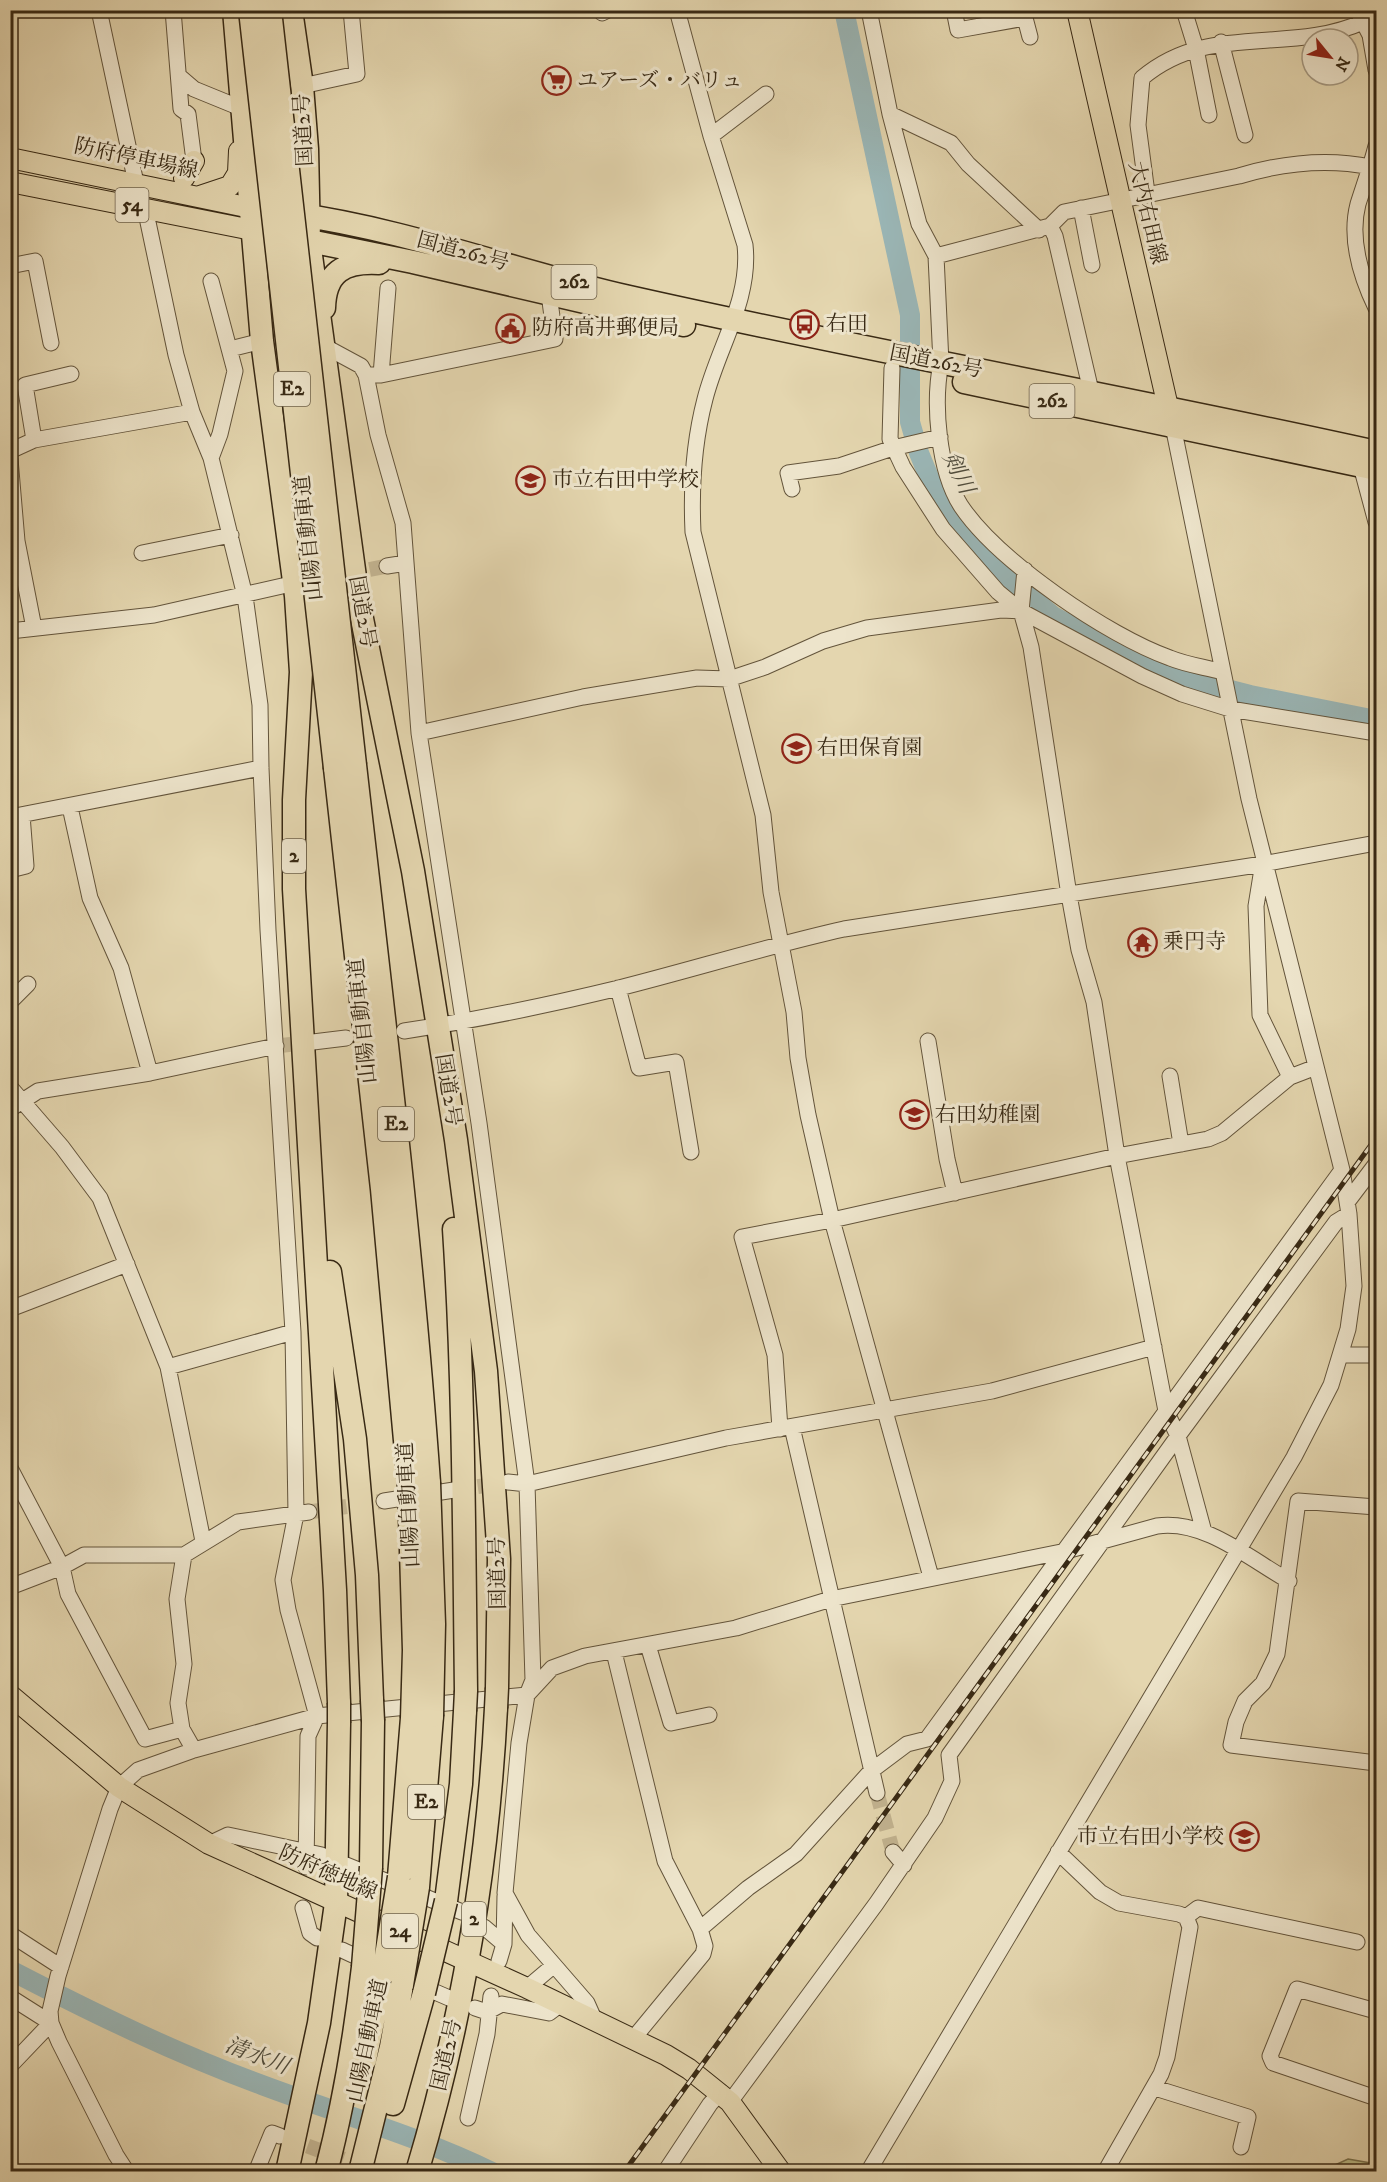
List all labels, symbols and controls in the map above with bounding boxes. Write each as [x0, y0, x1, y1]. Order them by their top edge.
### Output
north arrow [1300, 27, 1360, 87]
text: N [1330, 53, 1354, 75]
supermarket icon: ユアーズ・バリュ [540, 65, 572, 97]
place label: ユアーズ・バリュ [577, 68, 743, 94]
street label: 国道2号 [289, 93, 319, 167]
street label: 防府停車場線 [72, 133, 200, 185]
street label: 大内右田線 [1123, 159, 1171, 267]
road number: 54 [116, 188, 148, 222]
street label: 国道262号 [414, 227, 512, 277]
road number: 262 [552, 265, 596, 299]
bus stop icon: 右田 [789, 308, 821, 340]
place label: 右田 [826, 311, 868, 337]
public building icon: 防府高井郵便局 [495, 312, 527, 344]
place label: 防府高井郵便局 [532, 315, 679, 341]
street label: 国道262号 [887, 340, 985, 384]
road number: E2 [274, 372, 310, 406]
road number: 262 [1030, 384, 1074, 418]
water label: 剣川 [936, 447, 981, 500]
school or university icon: 市立右田中学校 [515, 464, 547, 496]
place label: 市立右田中学校 [552, 467, 699, 493]
street label: 山陽自動車道 [289, 474, 329, 602]
street label: 国道2号 [343, 574, 381, 650]
school or university icon: 右田保育園 [780, 732, 812, 764]
place label: 右田保育園 [817, 735, 922, 761]
road number: 2 [282, 839, 306, 873]
temple icon: 乗円寺 [1126, 926, 1158, 958]
place label: 乗円寺 [1163, 929, 1226, 955]
street label: 山陽自動車道 [343, 957, 383, 1085]
street label: 国道2号 [429, 1052, 467, 1128]
school or university icon: 右田幼稚園 [898, 1099, 930, 1131]
place label: 右田幼稚園 [935, 1102, 1040, 1128]
road number: E2 [378, 1107, 414, 1141]
street label: 山陽自動車道 [393, 1441, 425, 1569]
street label: 国道2号 [484, 1536, 512, 1610]
road number: E2 [408, 1785, 444, 1819]
school or university icon: 市立右田小学校 [1229, 1821, 1261, 1853]
place label: 市立右田小学校 [1077, 1824, 1224, 1850]
street label: 防府徳地線 [275, 1840, 381, 1906]
road number: 2 [462, 1902, 486, 1936]
road number: 24 [382, 1914, 418, 1948]
street label: 山陽自動車道 [342, 1977, 394, 2105]
street label: 国道2号 [426, 2016, 468, 2094]
water label: 清水川 [221, 2032, 295, 2081]

